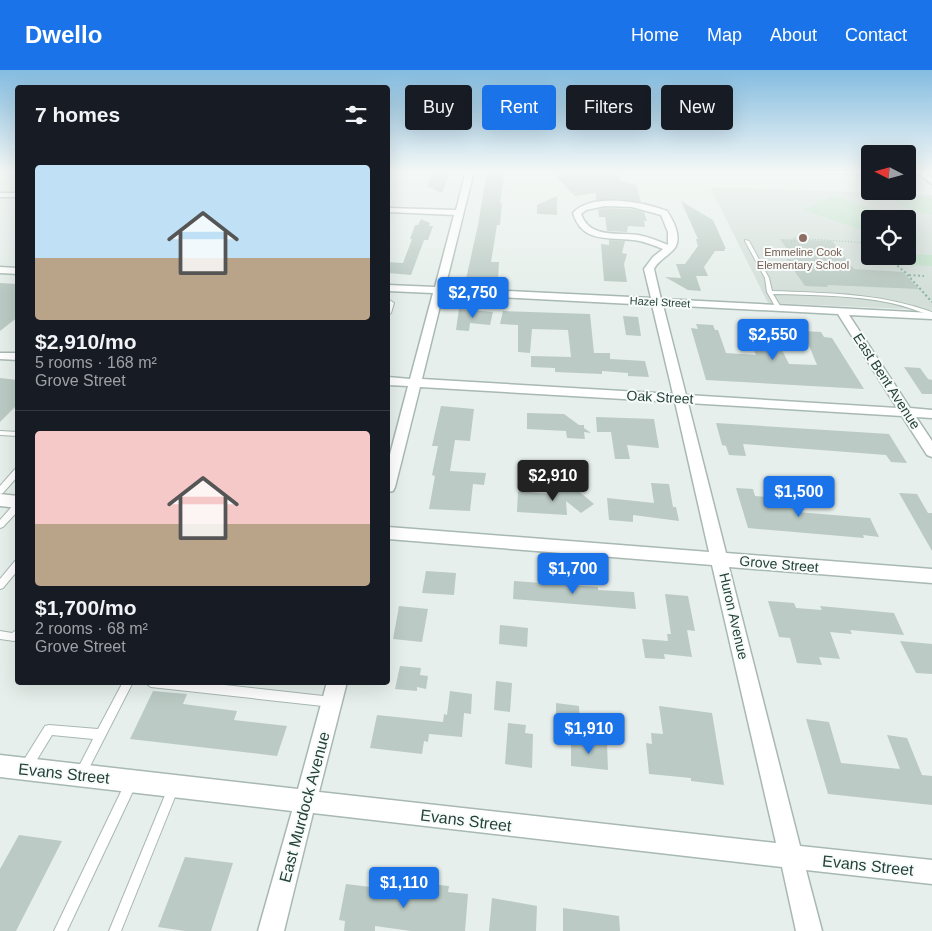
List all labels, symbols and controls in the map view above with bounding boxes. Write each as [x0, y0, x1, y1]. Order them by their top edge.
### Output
text: Dwello [25, 21, 102, 48]
text: Home [631, 25, 679, 45]
text: Map [707, 25, 742, 45]
text: About [770, 25, 817, 45]
text: Contact [845, 25, 907, 45]
chip: Buy [405, 85, 472, 130]
chip: Rent [482, 85, 556, 130]
chip: Filters [566, 85, 651, 130]
chip: New [661, 85, 733, 130]
icon: filters [342, 101, 370, 129]
text: 7 homes [35, 103, 120, 126]
north arrow [861, 145, 916, 200]
map controls [861, 145, 916, 265]
icon: home [158, 198, 248, 288]
button: locate [861, 210, 916, 265]
marker: Emmeline Cook Elementary School [797, 232, 809, 244]
place label: Emmeline Cook Elementary School [757, 246, 849, 271]
pin: $2,750 [432, 276, 514, 319]
text: $2,750 [449, 284, 497, 301]
street label: Hazel Street [629, 294, 691, 310]
pin: $2,550 [732, 318, 814, 361]
text: $2,550 [749, 326, 797, 343]
text: $2,910/mo [35, 330, 137, 353]
street label: East Bent Avenue [850, 330, 924, 432]
text: 5 rooms · 168 m² [35, 354, 157, 371]
text: Grove Street [35, 372, 126, 389]
street label: Oak Street [626, 387, 694, 407]
pin: $2,910 [512, 460, 594, 502]
icon: home [158, 463, 248, 553]
text: $2,910 [529, 467, 577, 484]
pin: $1,500 [758, 476, 840, 518]
text: $1,500 [775, 483, 823, 500]
pin: $1,700 [532, 552, 614, 595]
street label: Grove Street [739, 553, 819, 575]
text: $1,700 [549, 560, 597, 577]
street label: Huron Avenue [716, 571, 752, 661]
text: $1,700/mo [35, 596, 137, 619]
text: 2 rooms · 68 m² [35, 620, 148, 637]
text: Grove Street [35, 638, 126, 655]
pin: $1,910 [548, 712, 630, 755]
text: $1,910 [565, 720, 613, 737]
street label: East Murdock Avenue [276, 730, 333, 884]
street label: Evans Street [18, 760, 111, 787]
street label: Evans Street [419, 806, 513, 835]
street label: Evans Street [822, 852, 915, 879]
pin: $1,110 [363, 866, 445, 909]
text: $1,110 [380, 874, 428, 891]

